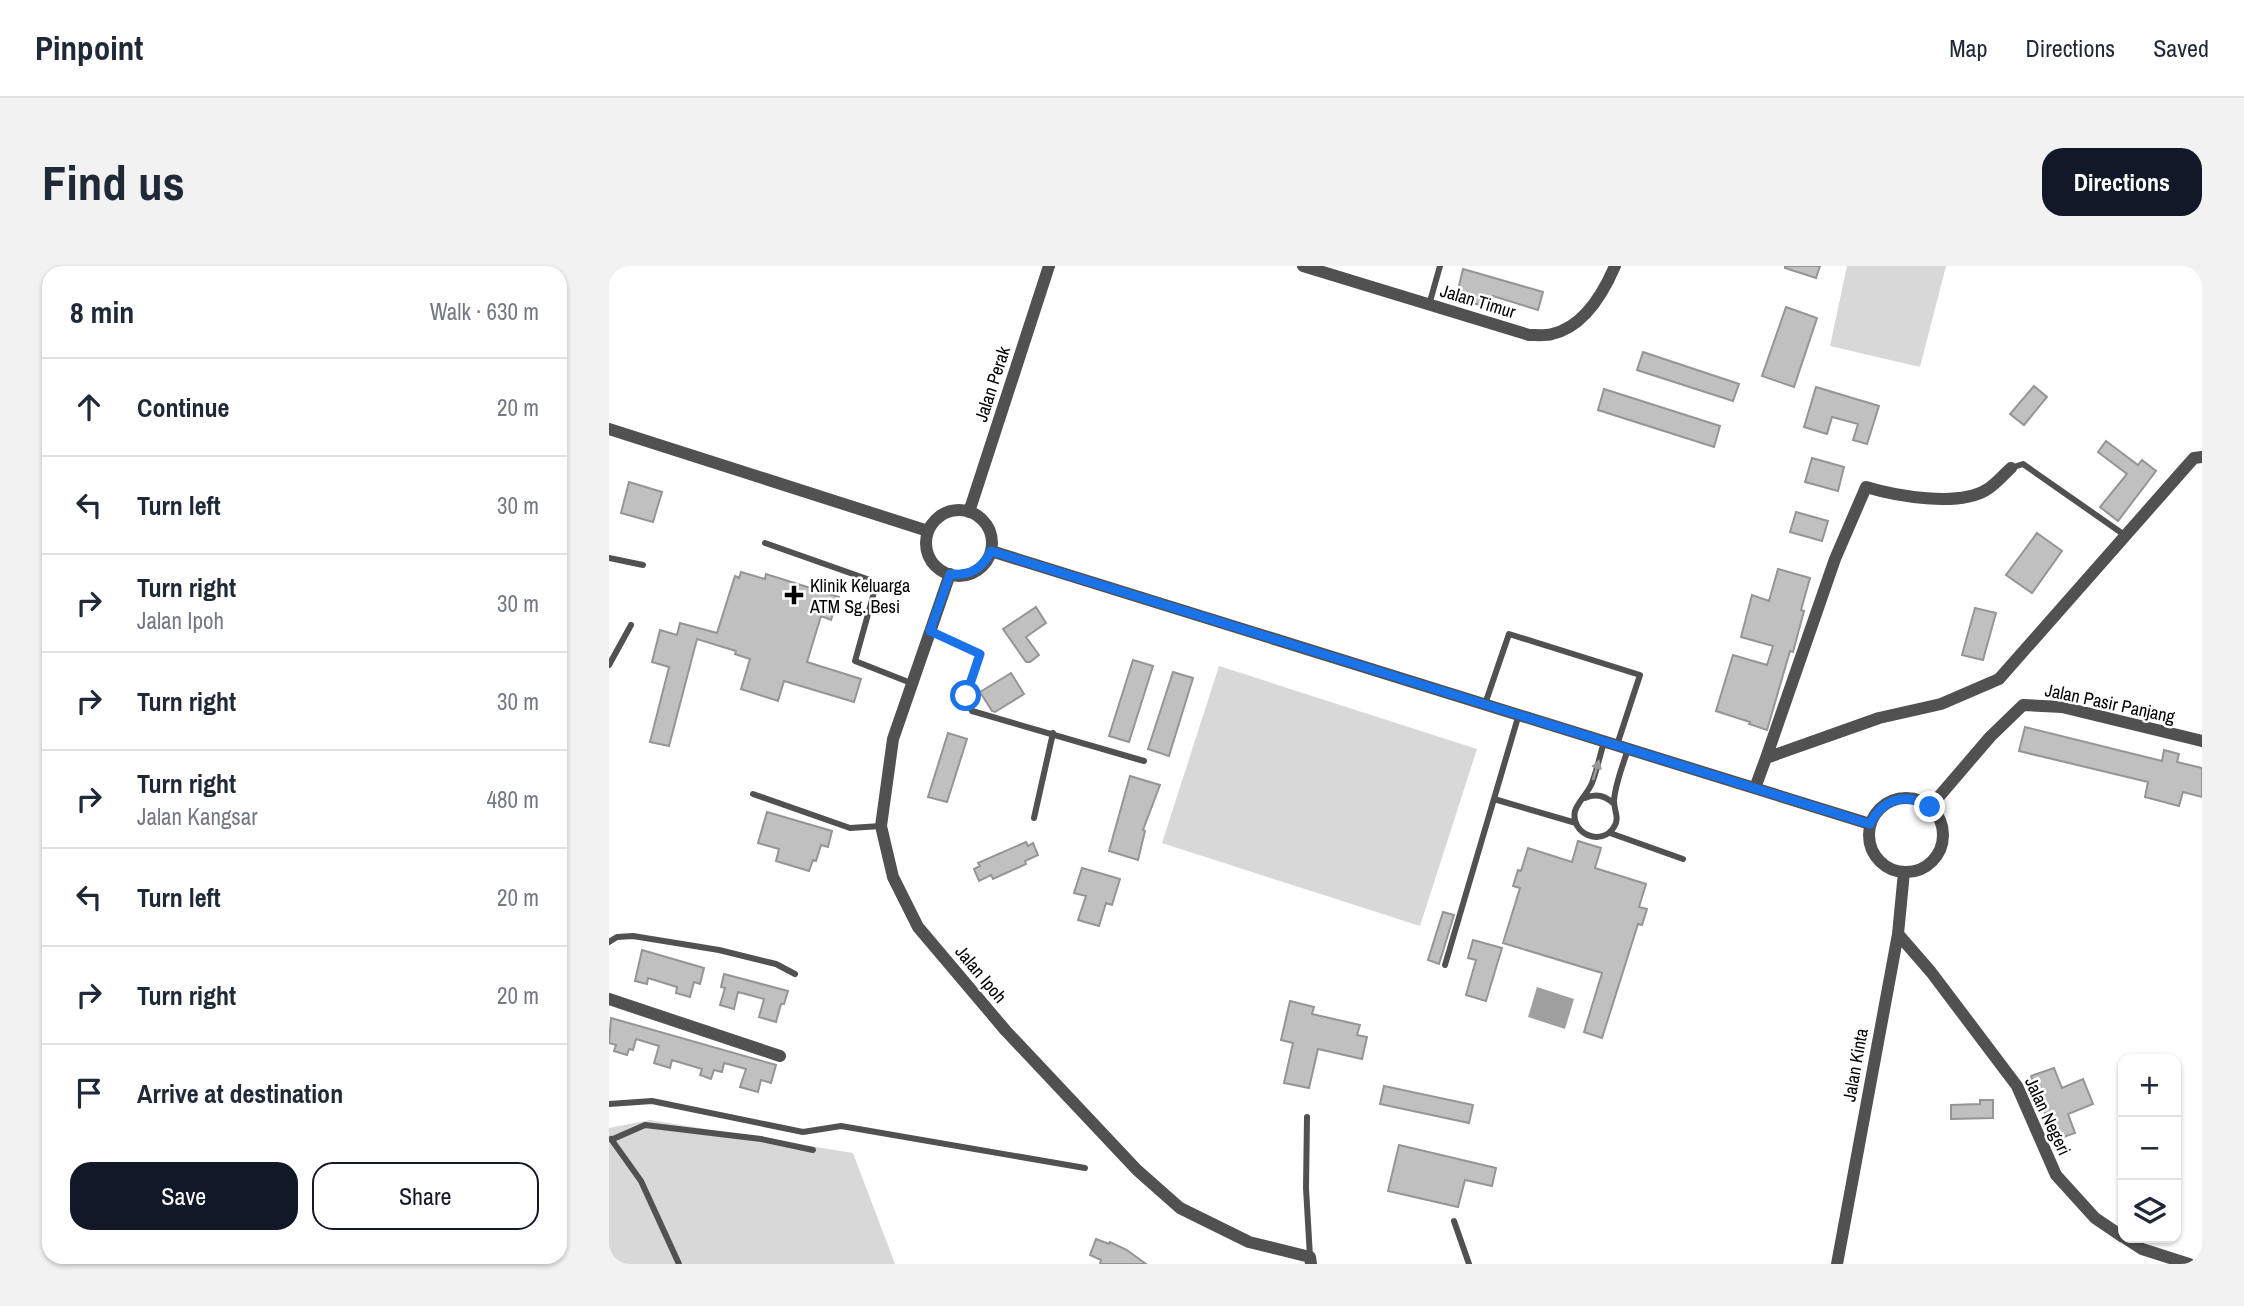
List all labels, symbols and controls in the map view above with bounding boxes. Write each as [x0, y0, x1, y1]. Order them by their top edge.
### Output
text: Pinpoint [35, 26, 143, 70]
text: Map [1949, 32, 1987, 64]
text: Directions [2025, 32, 2115, 64]
text: Saved [2153, 32, 2209, 64]
button: Directions [2042, 148, 2202, 216]
text: Find us [42, 149, 185, 215]
street label: Jalan Timur [1437, 278, 1519, 324]
text: 8 min [70, 292, 134, 332]
text: Walk · 630 m [430, 296, 539, 327]
street label: Jalan Perak [968, 342, 1016, 425]
icon: ahead [70, 388, 108, 426]
text: Continue [137, 390, 229, 425]
text: 20 m [497, 392, 539, 423]
icon: left [70, 486, 108, 524]
text: Turn left [137, 488, 221, 523]
text: 30 m [497, 490, 539, 521]
text: Turn right [137, 570, 236, 605]
place label: Klinik Keluarga ATM Sg. Besi [809, 573, 910, 619]
icon: right [70, 584, 108, 622]
marker: Klinik Keluarga ATM Sg. Besi [784, 585, 804, 605]
text: 30 m [497, 588, 539, 619]
text: Jalan Ipoh [137, 605, 224, 636]
street label: Jalan Pasir Panjang [2043, 677, 2178, 729]
route start [950, 680, 981, 711]
icon: right [70, 682, 108, 720]
text: Turn right [137, 684, 236, 719]
text: 30 m [497, 686, 539, 717]
one-way arrow [1591, 759, 1601, 780]
text: Turn right [137, 766, 236, 801]
icon: right [70, 780, 108, 818]
text: 480 m [487, 784, 539, 815]
route end [1914, 791, 1945, 822]
text: Jalan Kangsar [137, 801, 258, 832]
icon: left [70, 878, 108, 916]
text: Turn left [137, 880, 221, 915]
text: 20 m [497, 882, 539, 913]
street label: Jalan Ipoh [950, 940, 1012, 1008]
icon: right [70, 976, 108, 1014]
text: Turn right [137, 978, 236, 1013]
text: 20 m [497, 980, 539, 1011]
street label: Jalan Kinta [1836, 1026, 1874, 1104]
map controls [2118, 1054, 2181, 1243]
button: + [2118, 1054, 2181, 1117]
street label: Jalan Negeri [2019, 1073, 2077, 1159]
icon: arrive [70, 1074, 108, 1112]
text: Arrive at destination [137, 1076, 343, 1111]
button: − [2118, 1117, 2181, 1180]
button: Save [70, 1162, 298, 1230]
button: Share [312, 1162, 539, 1230]
button: layers [2118, 1180, 2181, 1243]

